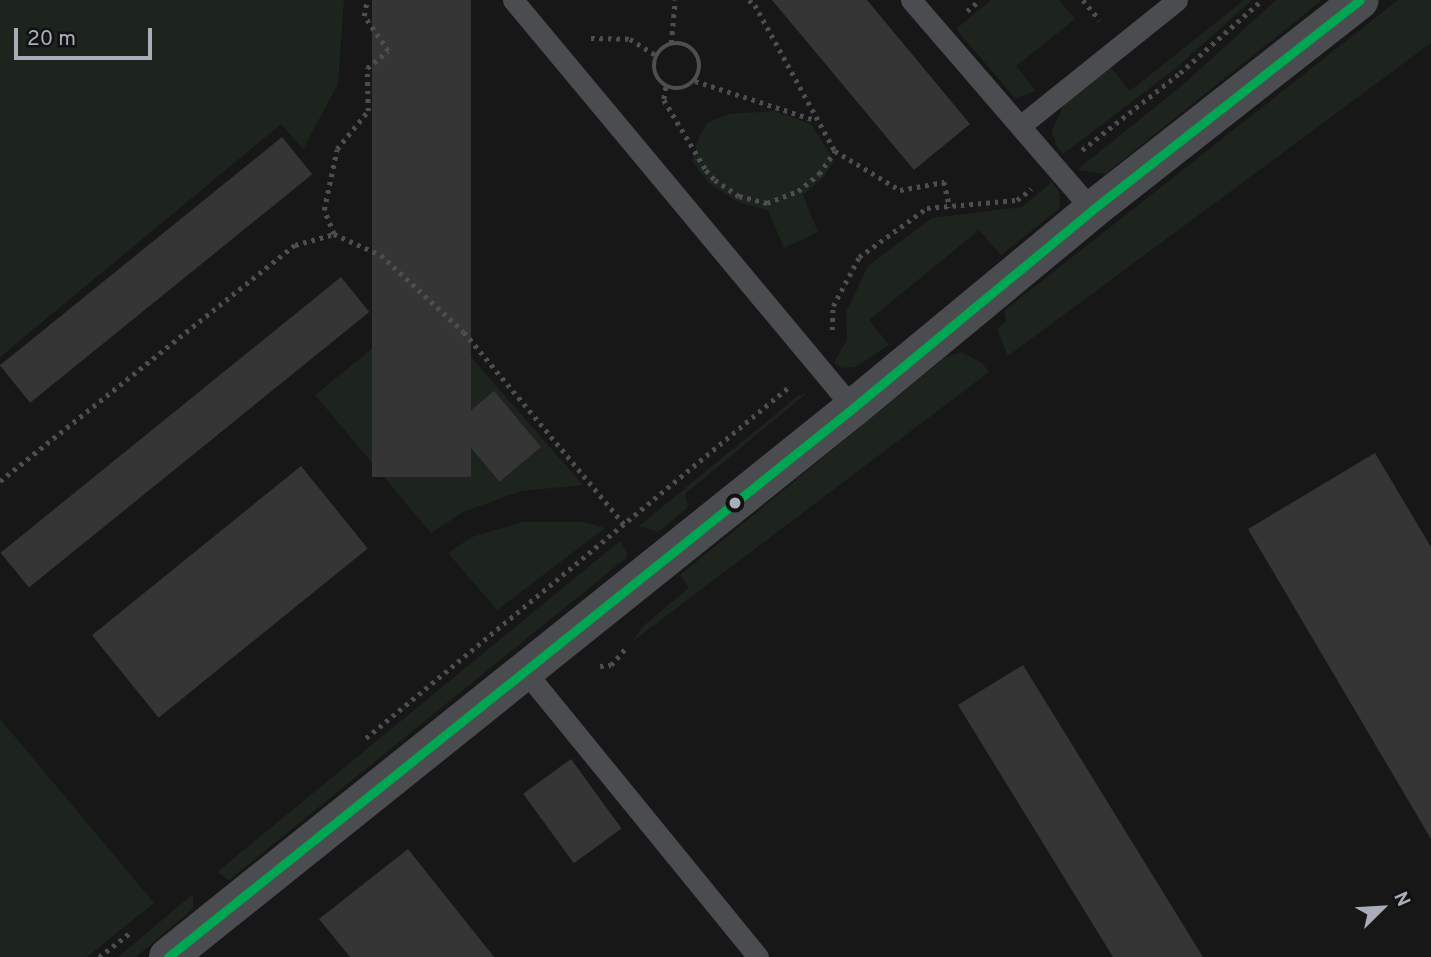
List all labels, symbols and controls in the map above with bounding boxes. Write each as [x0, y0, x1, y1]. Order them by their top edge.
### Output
scale bar [18, 14, 156, 58]
text: 20 m [27, 26, 76, 53]
unlabelled marker [728, 496, 742, 510]
north arrow [1347, 873, 1417, 943]
text: N [1387, 888, 1415, 911]

